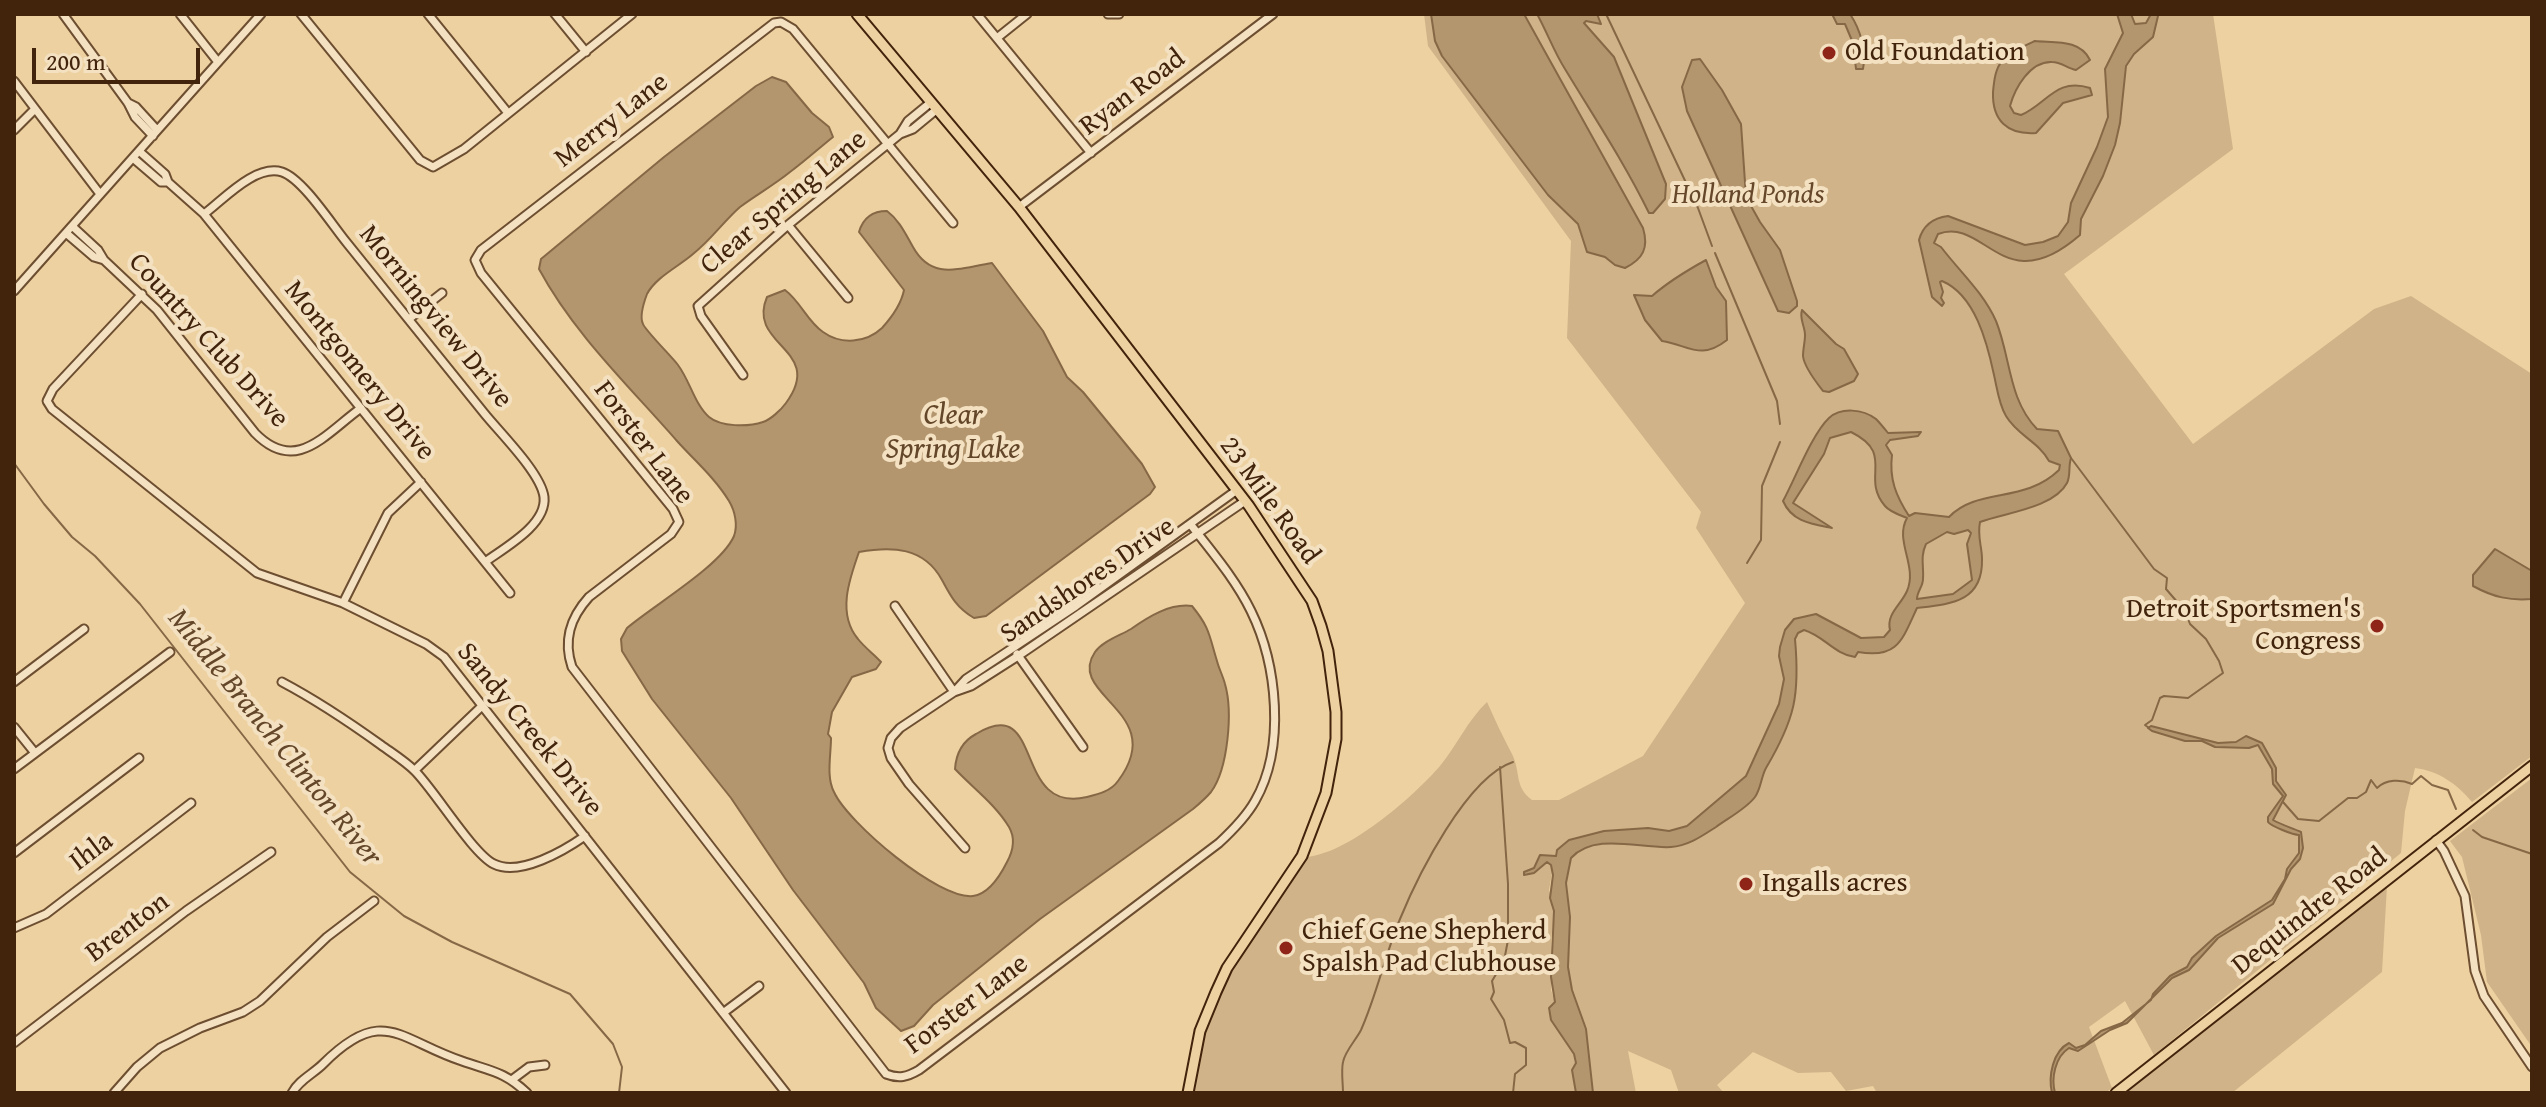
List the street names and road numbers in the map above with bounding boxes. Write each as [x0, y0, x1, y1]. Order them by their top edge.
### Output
street label: Ryan Road [1074, 42, 1192, 144]
street label: Merry Lane [548, 66, 676, 176]
street label: Clear Spring Lane [694, 124, 874, 282]
street label: Morningview Drive [351, 219, 519, 415]
street label: Country Club Drive [121, 247, 295, 435]
street label: Montgomery Drive [276, 274, 442, 468]
street label: Forster Lane [586, 375, 700, 511]
street label: 23 Mile Road [1211, 431, 1327, 571]
street label: Sandshores Drive [994, 510, 1182, 652]
street label: Sandy Creek Drive [449, 636, 609, 824]
street label: Ihla [64, 825, 120, 879]
street label: Dequindre Road [2226, 841, 2394, 983]
street label: Brenton [80, 886, 176, 970]
street label: Forster Lane [899, 948, 1035, 1062]

